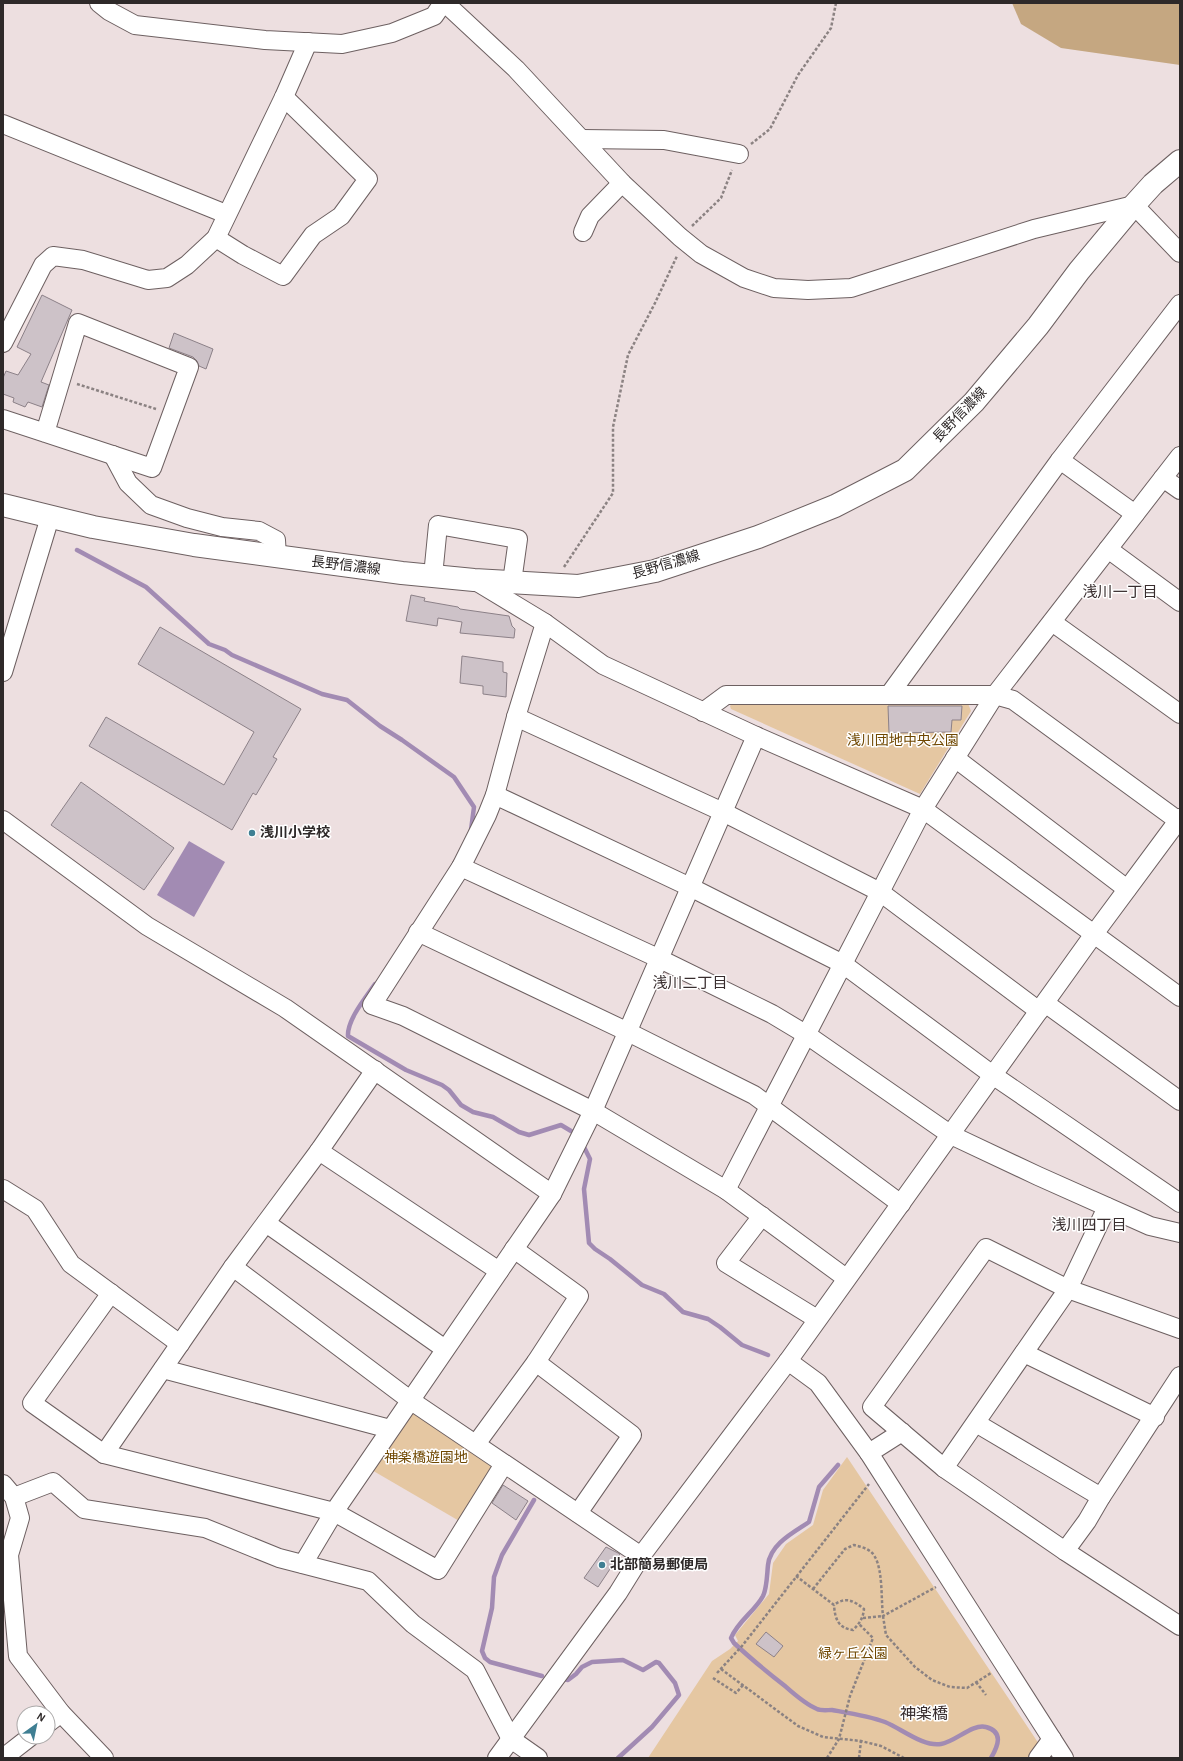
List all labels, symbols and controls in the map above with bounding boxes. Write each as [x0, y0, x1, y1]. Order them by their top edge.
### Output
street label: 長野信濃線 [930, 384, 989, 445]
street label: 長野信濃線 [630, 548, 702, 581]
street label: 長野信濃線 [310, 554, 382, 577]
district label: 浅川一丁目 [1082, 583, 1158, 600]
park label: 浅川団地中央公園 [847, 732, 959, 748]
place label: 浅川小学校 [260, 824, 330, 840]
marker: 浅川小学校 [247, 828, 257, 838]
district label: 浅川二丁目 [652, 974, 728, 991]
district label: 浅川四丁目 [1051, 1216, 1127, 1233]
park label: 神楽橋遊園地 [384, 1449, 468, 1465]
place label: 北部簡易郵便局 [610, 1556, 708, 1572]
marker: 北部簡易郵便局 [597, 1560, 607, 1570]
park label: 緑ヶ丘公園 [818, 1646, 888, 1661]
north arrow [16, 1705, 56, 1745]
district label: 神楽橋 [900, 1705, 948, 1722]
text: N [35, 1710, 47, 1724]

